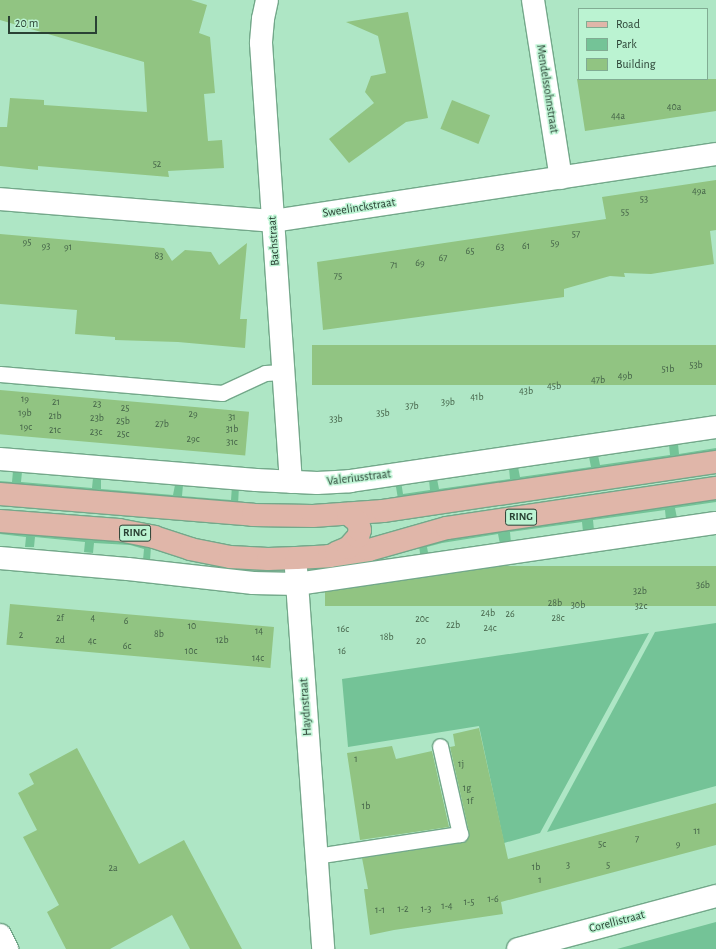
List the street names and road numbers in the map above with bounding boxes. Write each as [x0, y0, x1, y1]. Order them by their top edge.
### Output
street label: Mendelssohnstraat [533, 44, 561, 134]
street label: Sweelinckstraat [322, 195, 396, 221]
street label: Bachstraat [265, 216, 283, 266]
street label: Valeriusstraat [326, 467, 392, 489]
road number: RING [505, 508, 537, 526]
road number: RING [119, 524, 151, 542]
street label: Haydnstraat [297, 678, 315, 736]
street label: Corellistraat [588, 908, 646, 936]

